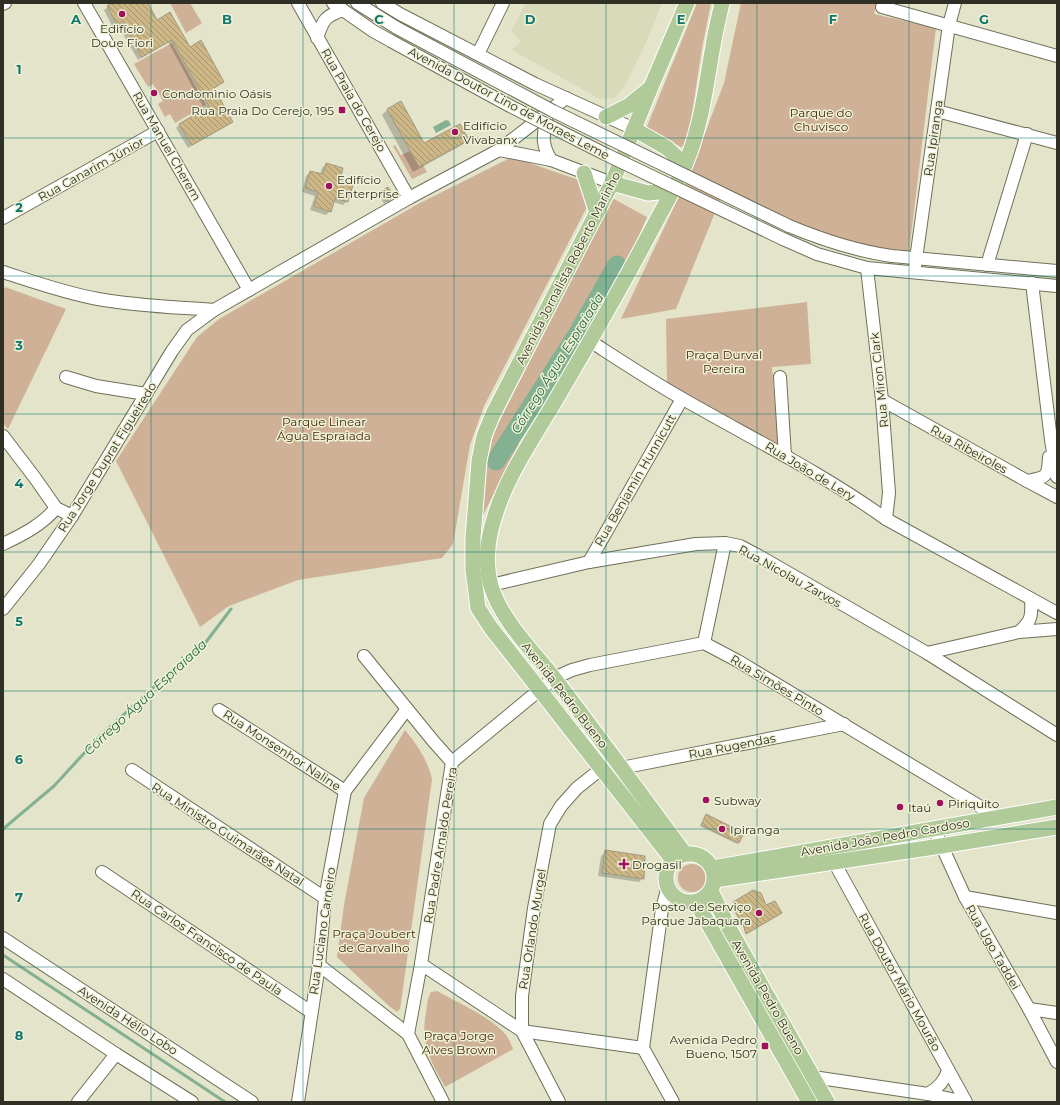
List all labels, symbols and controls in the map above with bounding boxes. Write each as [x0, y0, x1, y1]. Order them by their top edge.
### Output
marker: Edifício Doue Fiori [117, 9, 127, 19]
text: A [70, 11, 82, 27]
text: B [222, 11, 232, 27]
text: C [374, 11, 384, 27]
text: D [525, 11, 536, 27]
text: E [677, 11, 686, 27]
text: F [829, 11, 837, 27]
text: G [979, 11, 989, 27]
place label: Edifício Doue Fiori [91, 21, 153, 50]
street label: Avenida Doutor Lino de Moraes Leme [406, 43, 612, 163]
street label: Rua Praia do Cerejo [318, 46, 390, 154]
text: 1 [16, 61, 22, 77]
place label: Condomìnio Oásis [162, 86, 272, 101]
marker: Condomìnio Oásis [149, 88, 159, 98]
street label: Rua Manuel Cherem [130, 89, 204, 203]
street label: Rua Ipiranga [920, 99, 946, 177]
place label: Rua Praia Do Cerejo, 195 [191, 103, 334, 118]
marker: Rua Praia Do Cerejo, 195 [337, 105, 347, 115]
park label: Parque do Chuvisco [790, 105, 852, 134]
place label: Edifício Vivabanx [463, 118, 518, 147]
marker: Edifício Vivabanx [450, 127, 460, 137]
street label: Rua Canarim Júnior [35, 133, 147, 204]
street label: Avenida Jornalista Roberto Marinho [513, 169, 623, 367]
place label: Edifício Enterprise [337, 172, 399, 201]
marker: Edifício Enterprise [324, 181, 334, 191]
text: 2 [15, 199, 23, 215]
water label: Córrego Água Espraiada [507, 290, 607, 436]
street label: Rua Miron Clark [866, 331, 891, 428]
text: 3 [14, 337, 23, 353]
park label: Praça Durval Pereira [686, 347, 762, 376]
street label: Rua Jorge Duprat Figueiredo [54, 379, 160, 535]
street label: Rua Benjamin Hunnicutt [591, 411, 679, 549]
park label: Parque Linear Água Espraiada [277, 414, 371, 443]
street label: Rua Ribeiroles [928, 422, 1010, 476]
street label: Rua João de Lery [762, 438, 858, 504]
text: 4 [15, 475, 24, 491]
street label: Rua Nicolau Zarvos [736, 542, 844, 611]
text: 5 [15, 613, 23, 629]
water label: Córrego Água Espraiada [80, 636, 210, 758]
street label: Avenida Pedro Bueno [519, 639, 611, 751]
street label: Rua Simões Pinto [728, 651, 826, 719]
street label: Rua Monsenhor Naline [220, 706, 344, 794]
street label: Rua Rugendas [687, 730, 777, 762]
text: 6 [15, 751, 24, 767]
street label: Rua Padre Arnaldo Pereira [420, 766, 460, 924]
street label: Rua Ministro Guimarães Natal [149, 779, 307, 889]
place label: Subway [714, 793, 762, 808]
marker: Subway [701, 795, 711, 805]
place label: Piriquito [948, 796, 999, 811]
marker: Piriquito [935, 798, 945, 808]
place label: Itaú [908, 800, 931, 815]
marker: Itaú [895, 802, 905, 812]
street label: Avenida João Pedro Cardoso [799, 815, 971, 859]
place label: Ipiranga [730, 822, 780, 837]
marker: Ipiranga [717, 824, 727, 834]
place label: Drogasil [632, 857, 682, 872]
marker: Drogasil [619, 859, 629, 869]
street label: Rua Luciano Carneiro [306, 866, 338, 996]
street label: Rua Orlando Murgel [515, 868, 549, 990]
street label: Rua Carlos Francisco de Paula [128, 886, 286, 998]
text: 7 [15, 889, 23, 905]
place label: Posto de Serviço Parque Jabaquara [641, 899, 751, 928]
street label: Rua Ugo Taddei [963, 902, 1023, 992]
marker: Posto de Serviço Parque Jabaquara [754, 908, 764, 918]
street label: Rua Doutor Mário Mourão [856, 910, 944, 1054]
park label: Praça Joubert de Carvalho [332, 926, 416, 955]
street label: Avenida Pedro Bueno [729, 937, 807, 1057]
street label: Avenida Hélio Lobo [75, 982, 181, 1058]
text: 8 [15, 1027, 24, 1043]
park label: Praça Jorge Alves Brown [422, 1028, 496, 1057]
place label: Avenida Pedro Bueno, 1507 [669, 1032, 757, 1061]
marker: Avenida Pedro Bueno, 1507 [760, 1041, 770, 1051]

